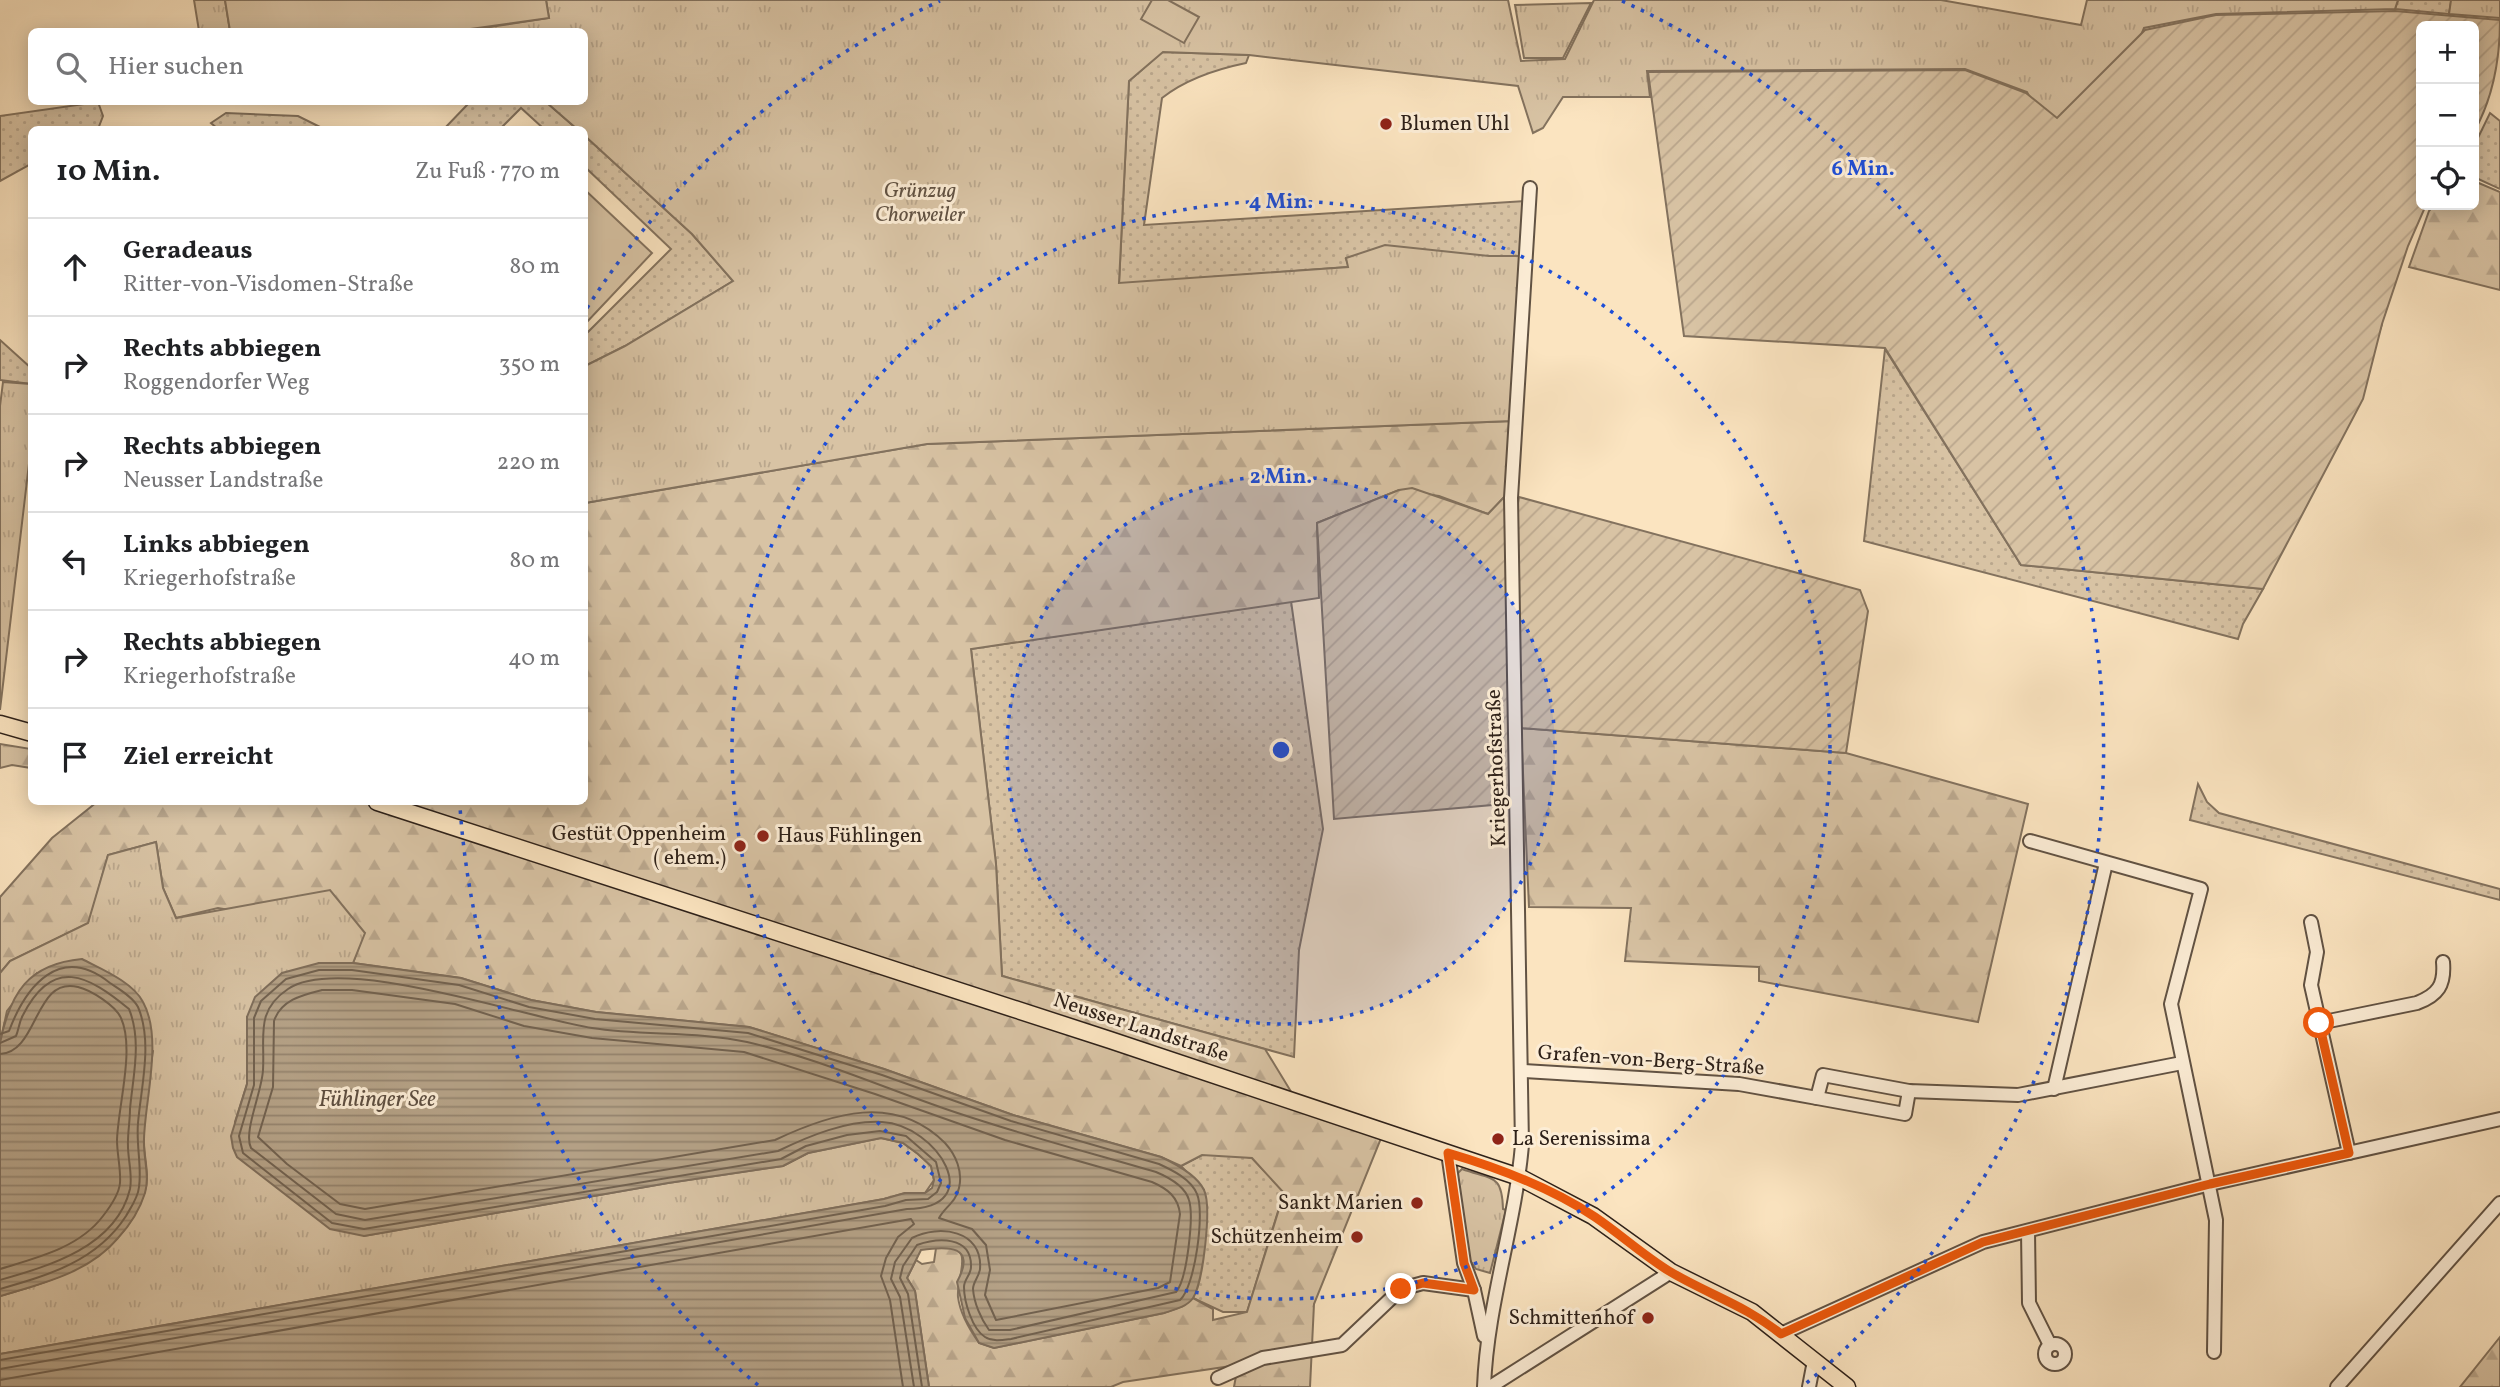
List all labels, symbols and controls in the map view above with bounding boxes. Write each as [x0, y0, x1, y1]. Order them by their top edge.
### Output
map controls [2416, 21, 2479, 210]
button: + [2416, 21, 2479, 84]
search box [28, 28, 588, 105]
icon: search [52, 48, 90, 86]
text: Hier suchen [108, 49, 244, 85]
button: − [2416, 84, 2479, 147]
place label: Blumen Uhl [1400, 110, 1509, 139]
marker: Blumen Uhl [1378, 116, 1394, 132]
button: locate [2416, 147, 2479, 210]
text: 10 Min. [56, 151, 160, 193]
text: 6 Min. [1831, 155, 1895, 184]
text: Zu Fuß · 770 m [415, 156, 560, 188]
park label: Grünzug Chorweiler [875, 177, 965, 230]
text: 4 Min. [1249, 188, 1313, 217]
text: Geradeaus [123, 233, 252, 269]
icon: ahead [56, 248, 94, 286]
text: 80 m [510, 251, 560, 283]
text: Ritter-von-Visdomen-Straße [123, 269, 414, 301]
text: Rechts abbiegen [123, 331, 321, 367]
icon: right [56, 346, 94, 384]
text: 350 m [499, 349, 560, 381]
text: Roggendorfer Weg [123, 367, 310, 399]
text: Rechts abbiegen [123, 429, 321, 465]
icon: right [56, 444, 94, 482]
text: 220 m [497, 447, 560, 479]
text: 2 Min. [1250, 463, 1312, 492]
text: Neusser Landstraße [123, 465, 323, 497]
text: Links abbiegen [123, 527, 310, 563]
icon: left [56, 542, 94, 580]
text: 80 m [510, 545, 560, 577]
text: Kriegerhofstraße [123, 563, 296, 595]
text: Rechts abbiegen [123, 625, 321, 661]
icon: right [56, 640, 94, 678]
text: 40 m [508, 643, 560, 675]
text: Kriegerhofstraße [123, 661, 296, 693]
street label: Kriegerhofstraße [1480, 689, 1514, 847]
icon: arrive [56, 738, 94, 776]
centre of rings [1269, 738, 1293, 762]
text: Ziel erreicht [123, 739, 273, 775]
place label: Gestüt Oppenheim ( ehem.) [552, 820, 726, 873]
place label: Haus Fühlingen [777, 822, 922, 851]
marker: Haus Fühlingen [755, 828, 771, 844]
marker: Gestüt Oppenheim ( ehem.) [732, 838, 748, 854]
street label: Neusser Landstraße [1049, 986, 1233, 1070]
route start [2303, 1007, 2334, 1038]
street label: Grafen-von-Berg-Straße [1537, 1039, 1765, 1083]
water label: Fühlinger See [318, 1084, 436, 1116]
place label: La Serenissima [1512, 1125, 1651, 1154]
marker: La Serenissima [1490, 1131, 1506, 1147]
place label: Sankt Marien [1278, 1189, 1403, 1218]
marker: Sankt Marien [1409, 1195, 1425, 1211]
place label: Schützenheim [1210, 1223, 1343, 1252]
marker: Schützenheim [1349, 1229, 1365, 1245]
route end [1385, 1273, 1416, 1304]
place label: Schmittenhof [1508, 1304, 1636, 1333]
marker: Schmittenhof [1640, 1310, 1656, 1326]

